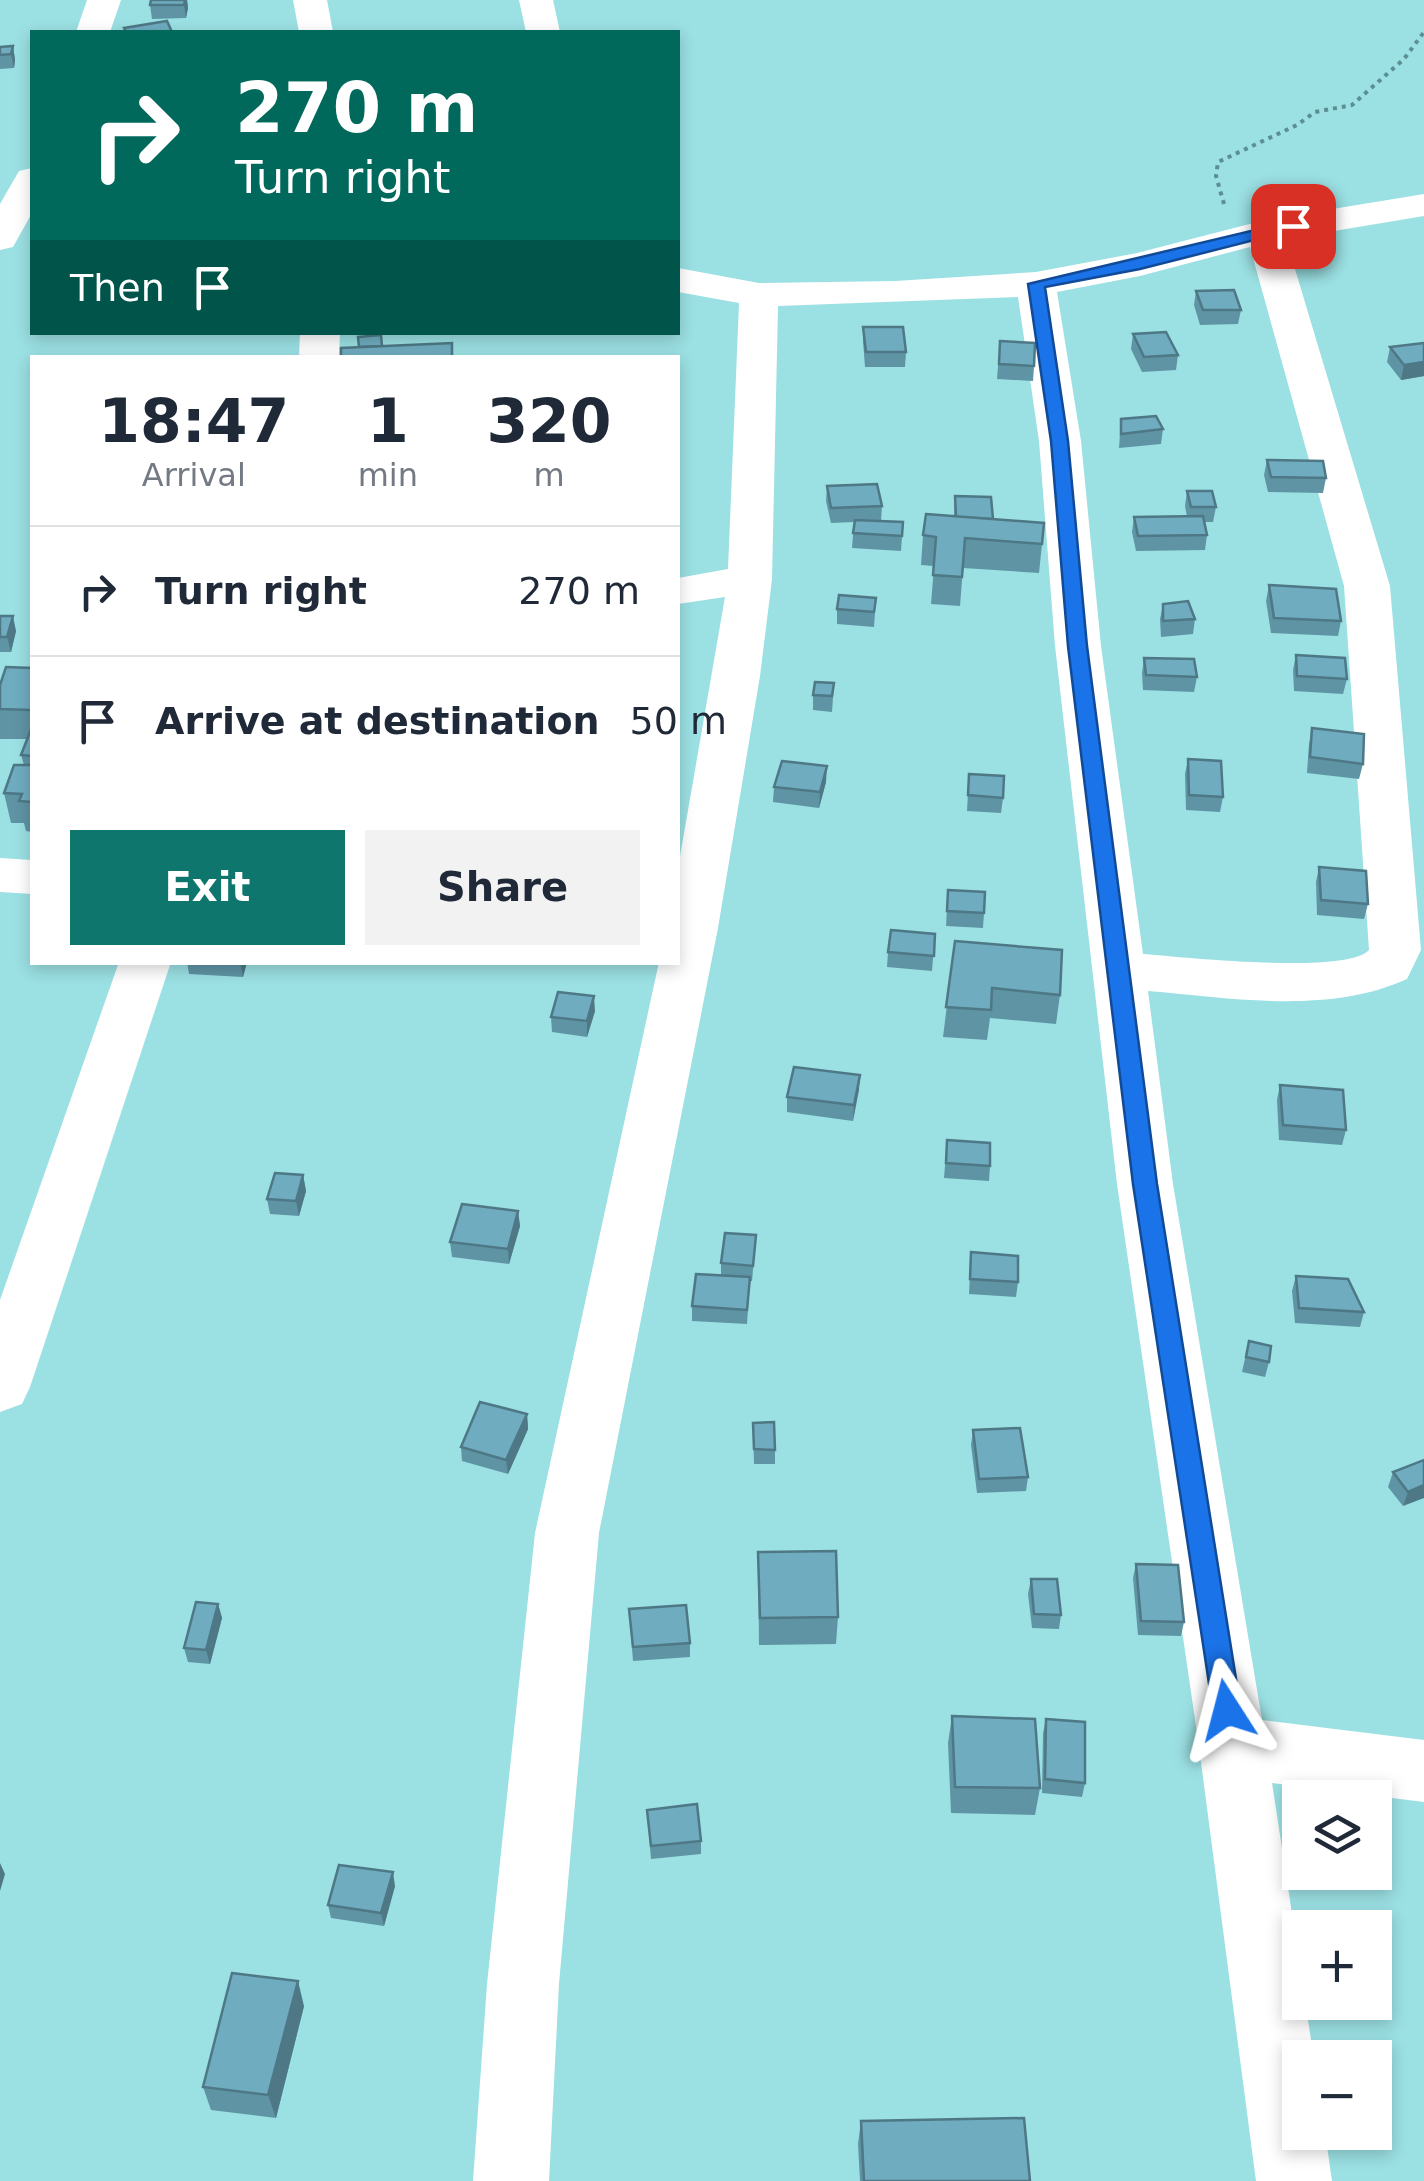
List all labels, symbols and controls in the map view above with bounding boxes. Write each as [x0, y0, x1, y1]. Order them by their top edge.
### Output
text: 270 m [235, 67, 478, 149]
icon: right [70, 70, 200, 200]
text: Turn right [235, 151, 450, 204]
pin [1251, 184, 1336, 269]
icon: arrive [1266, 199, 1321, 254]
icon: arrive [185, 260, 240, 315]
text: Then [70, 266, 165, 310]
text: 18:47 [98, 386, 289, 456]
text: 1 [367, 386, 409, 456]
text: 320 [486, 386, 612, 456]
text: Arrival [142, 456, 246, 494]
text: min [358, 456, 418, 494]
text: m [533, 456, 565, 494]
icon: right [70, 564, 125, 619]
text: Turn right [155, 569, 367, 613]
text: 270 m [518, 569, 640, 613]
icon: arrive [70, 694, 125, 749]
text: Arrive at destination [155, 699, 600, 743]
text: 50 m [630, 699, 727, 743]
button: Exit [70, 830, 345, 945]
button: Share [365, 830, 640, 945]
position arrow [1175, 1658, 1279, 1762]
map controls [1282, 1780, 1392, 2150]
button: layers [1282, 1780, 1392, 1890]
button: + [1282, 1910, 1392, 2020]
button: − [1282, 2040, 1392, 2150]

